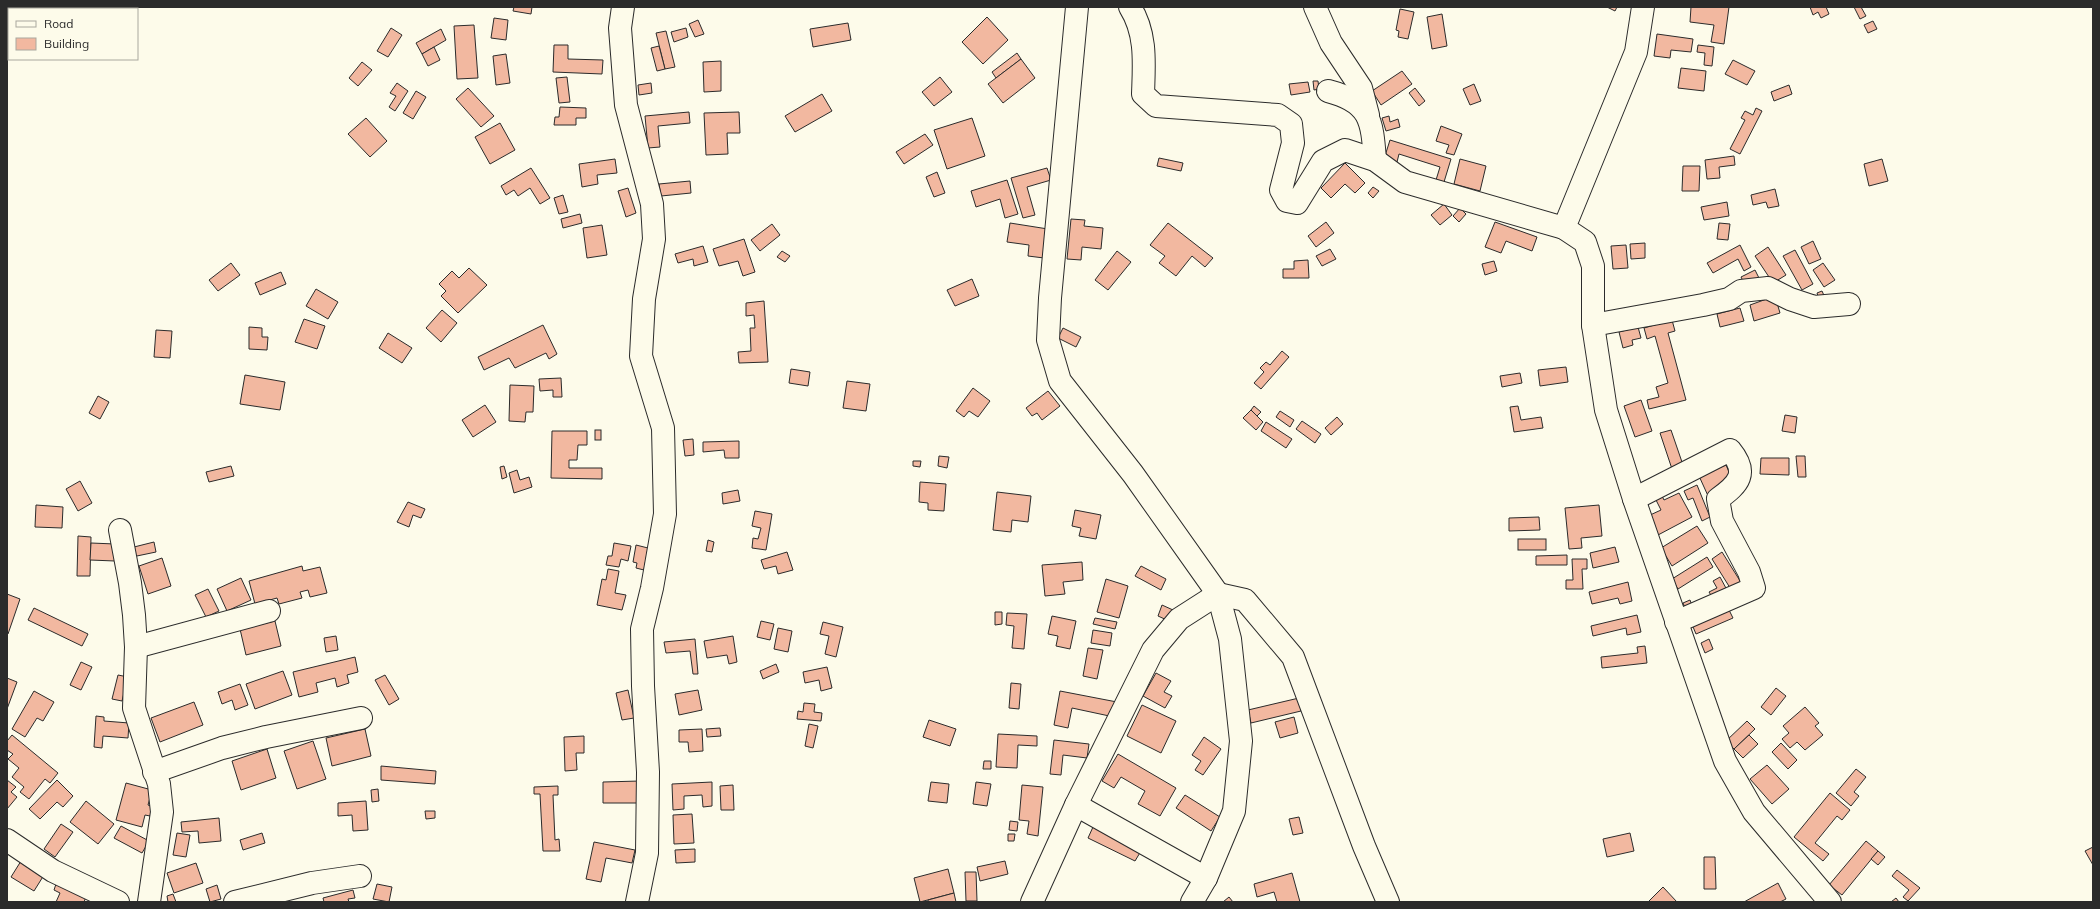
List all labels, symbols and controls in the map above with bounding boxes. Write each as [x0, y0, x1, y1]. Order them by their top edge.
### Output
legend [8, 8, 138, 60]
text: Road [44, 16, 73, 31]
text: Building [44, 36, 89, 51]

